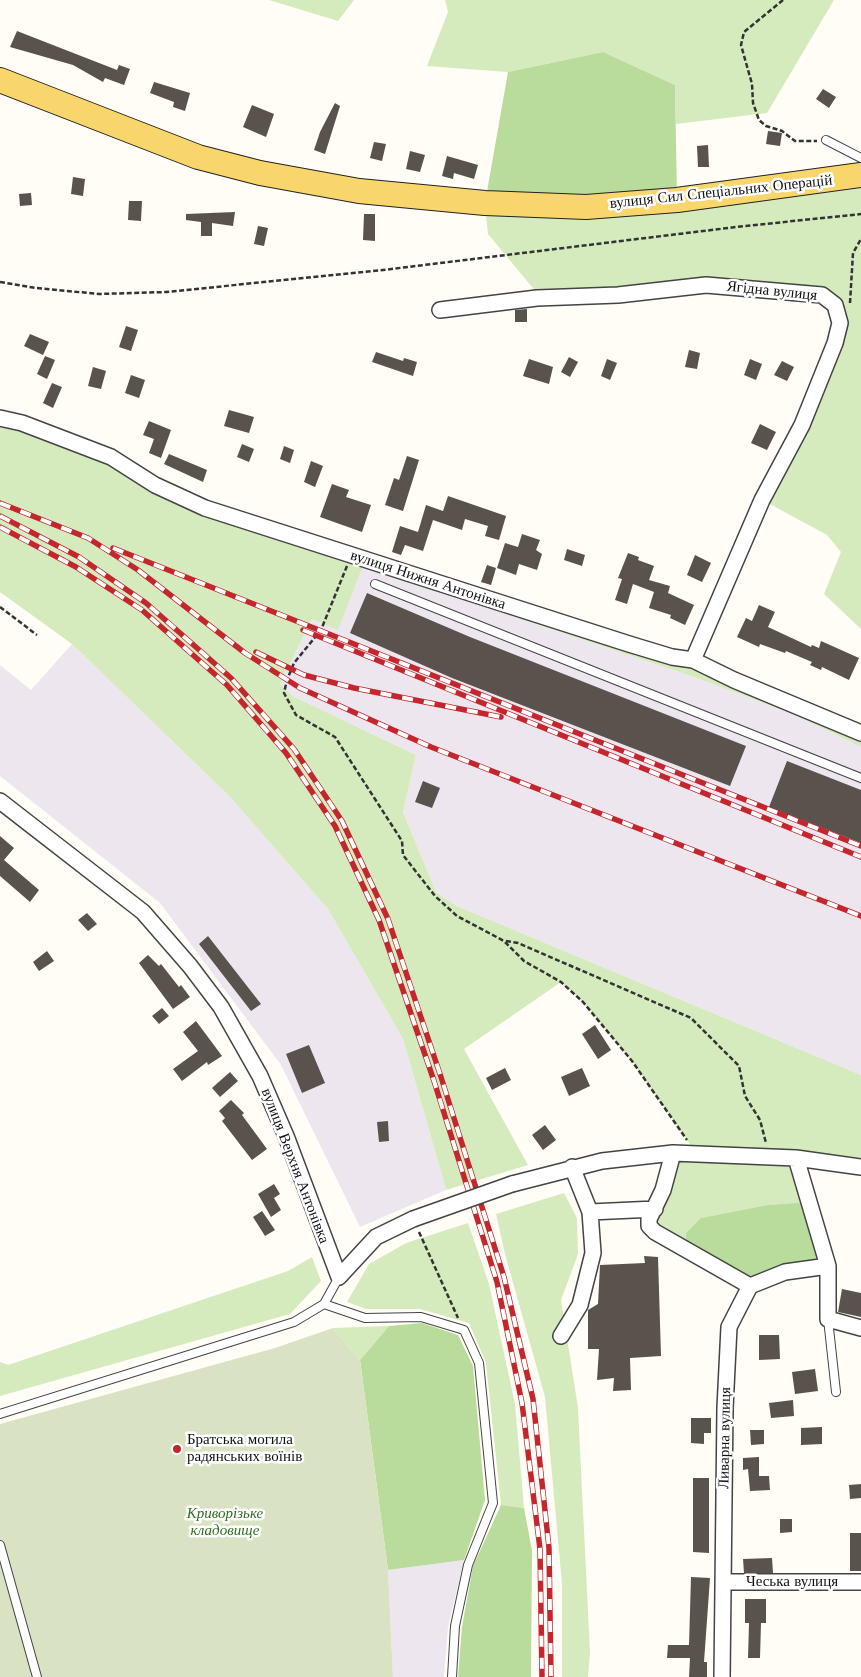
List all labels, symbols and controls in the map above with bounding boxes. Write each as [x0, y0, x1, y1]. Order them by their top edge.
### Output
street label: вулиця Сил Спеціальних Операцій [609, 171, 833, 213]
street label: Ягідна вулиця [726, 277, 818, 305]
street label: вулиця Нижня Антонівка [348, 546, 508, 614]
street label: вулиця Верхня Антонівка [257, 1086, 333, 1246]
street label: Ливарна вулиця [715, 1387, 735, 1489]
place label: Братська могила радянських воїнів [187, 1431, 302, 1466]
marker: Братська могила радянських воїнів [171, 1443, 183, 1455]
park label: Криворізьке кладовище [187, 1505, 263, 1540]
street label: Чеська вулиця [746, 1573, 838, 1591]

